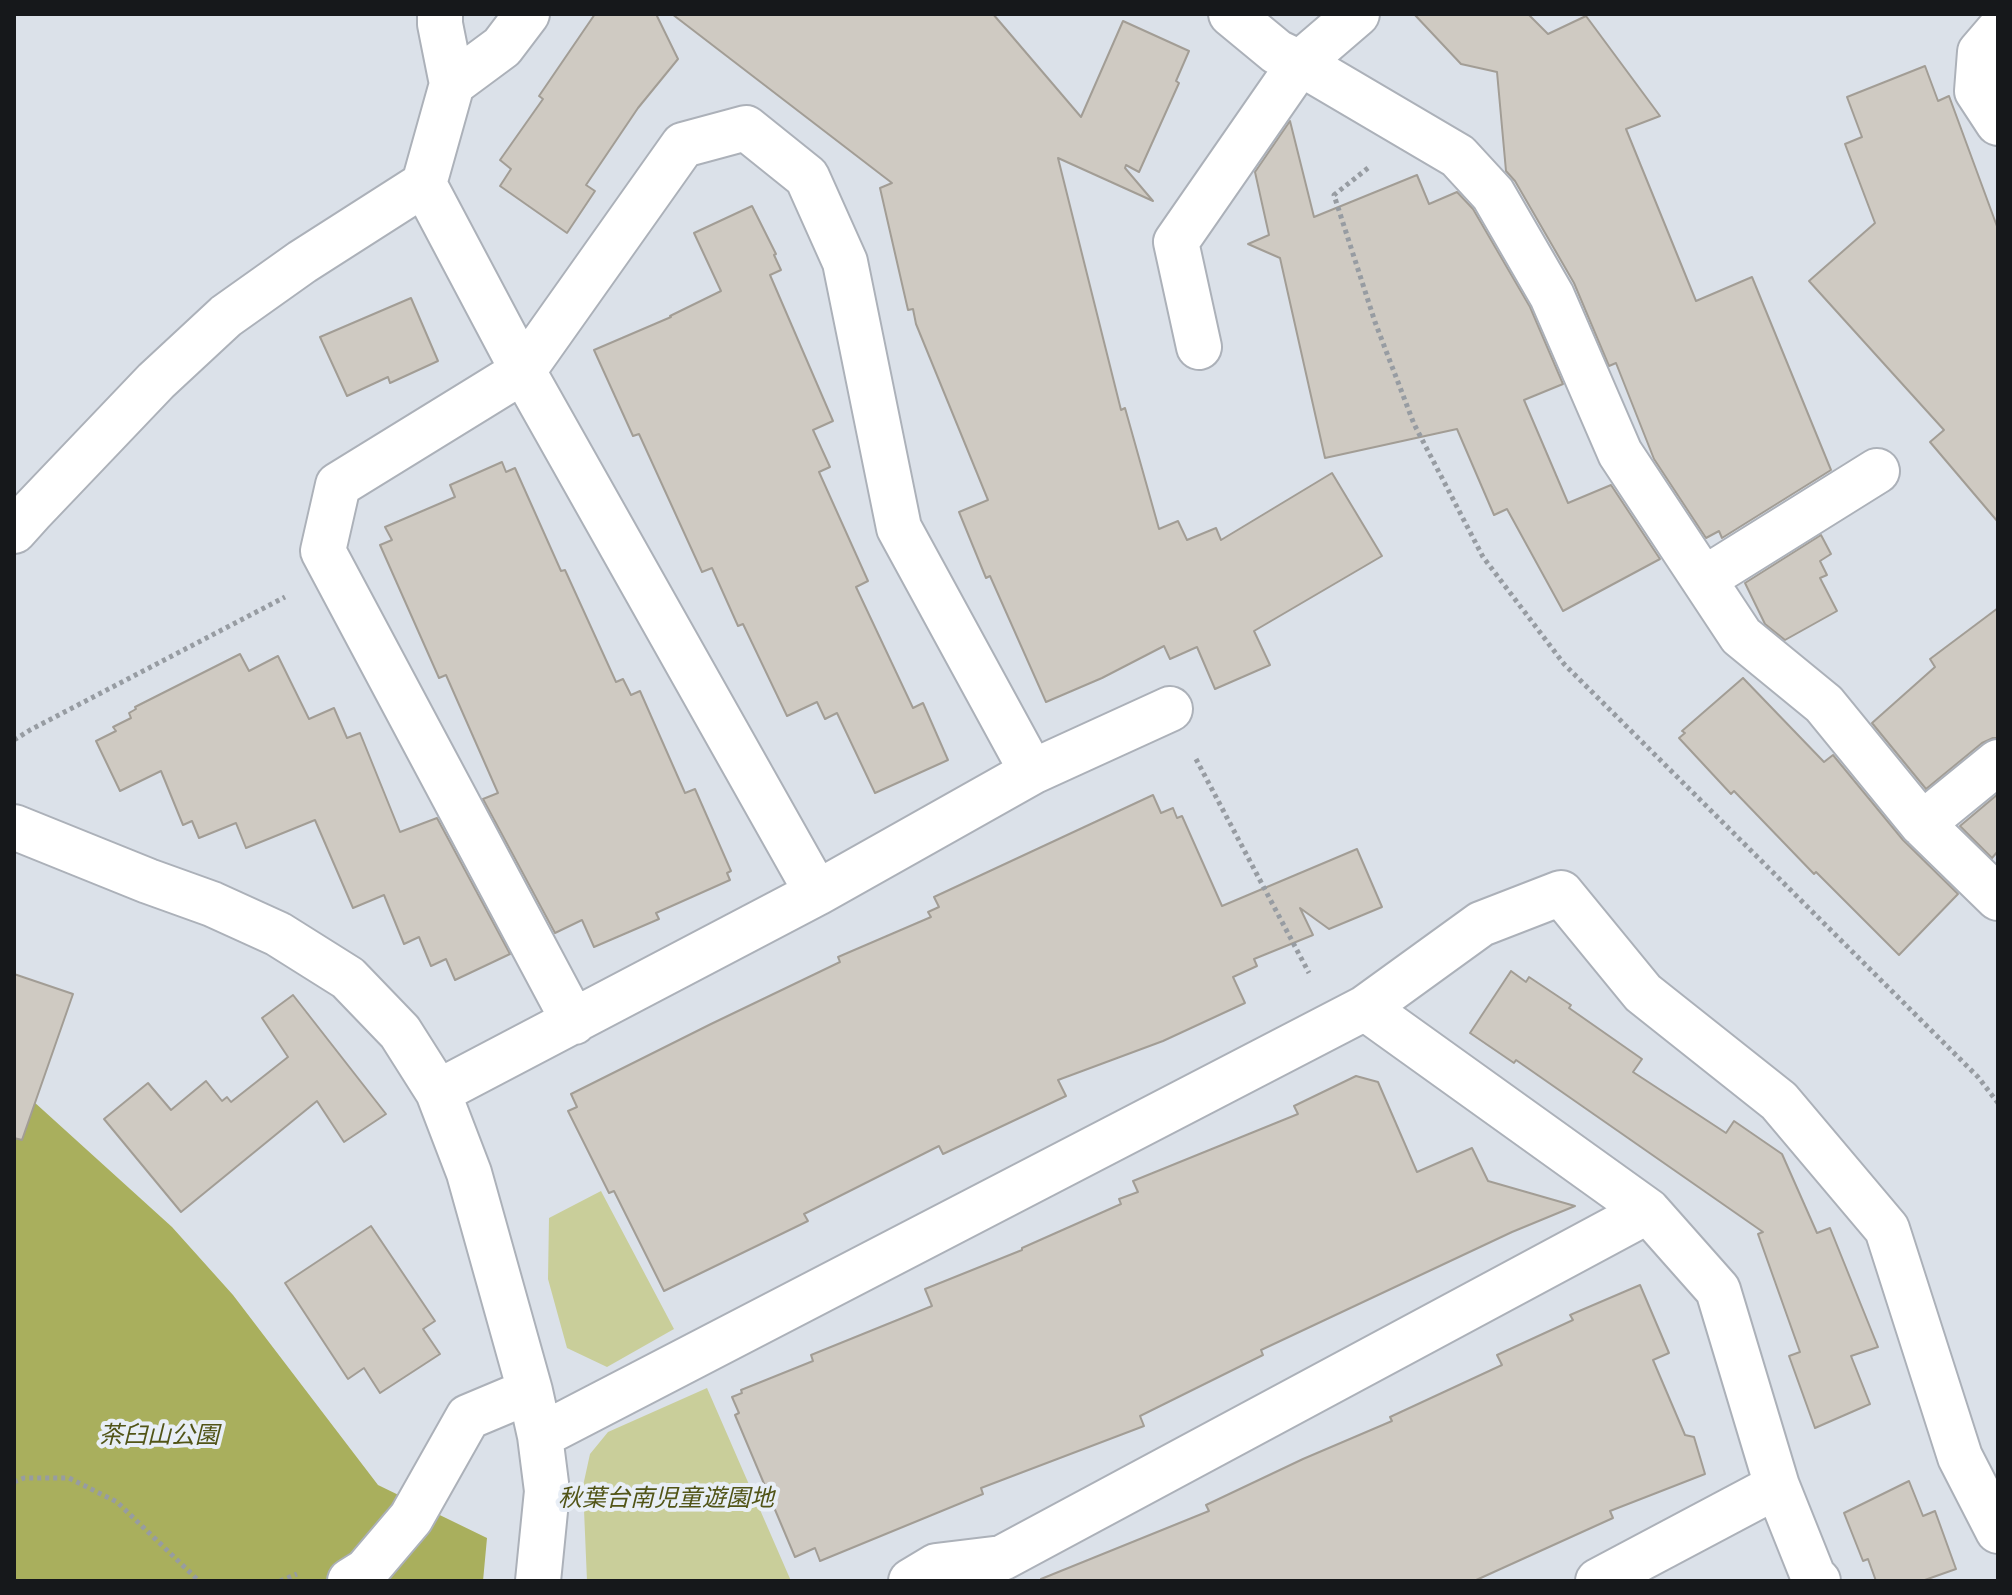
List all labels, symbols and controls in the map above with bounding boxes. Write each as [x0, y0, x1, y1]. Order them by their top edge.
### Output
park label: 茶臼山公園 [99, 1422, 219, 1450]
park label: 秋葉台南児童遊園地 [558, 1485, 774, 1513]

